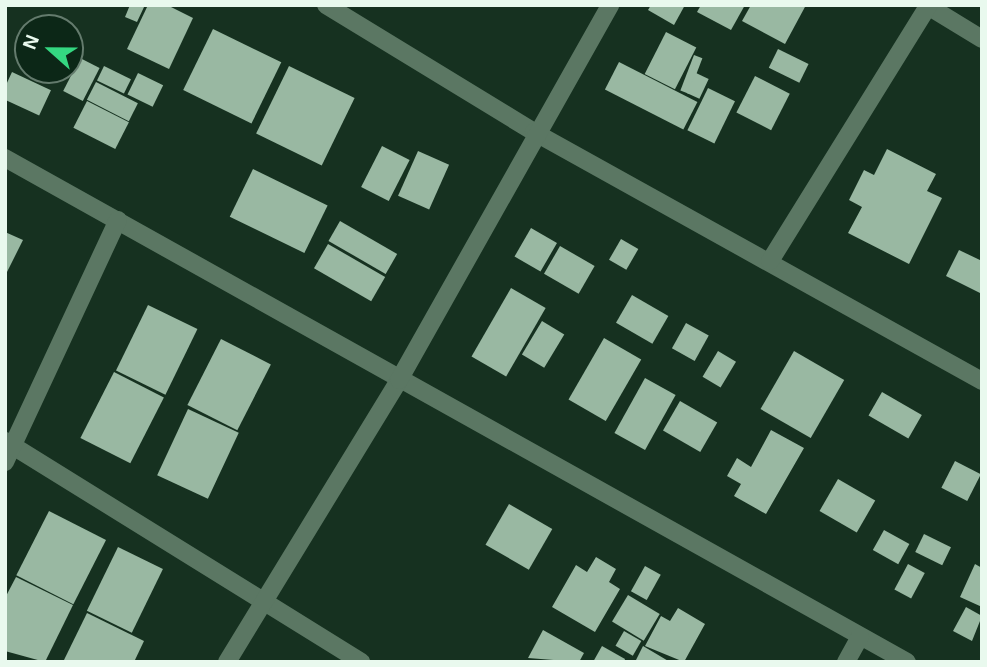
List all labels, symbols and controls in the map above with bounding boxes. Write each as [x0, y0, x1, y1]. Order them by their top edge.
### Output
north arrow [14, 14, 84, 84]
text: N [19, 32, 43, 52]

